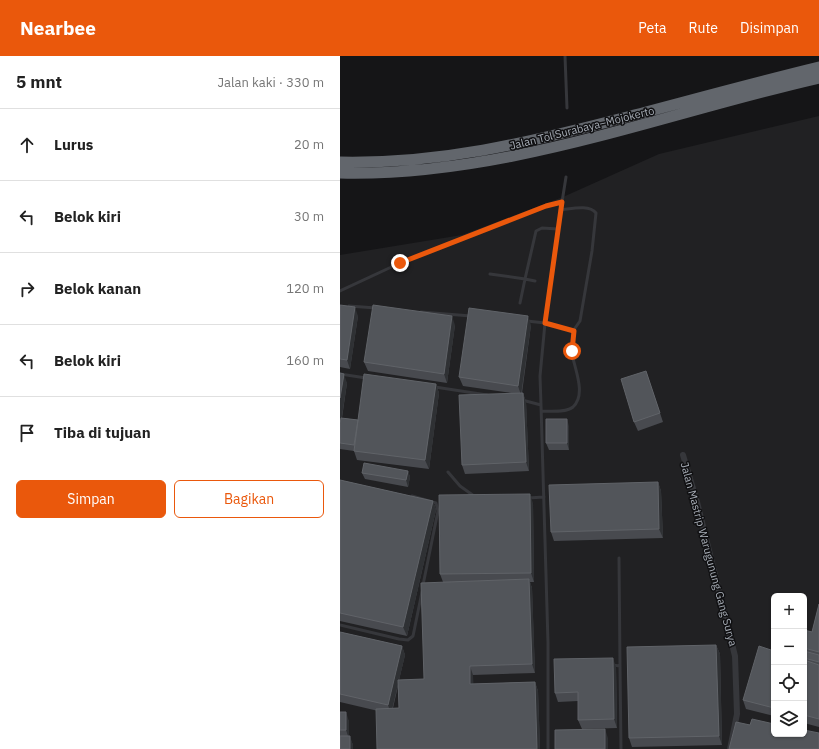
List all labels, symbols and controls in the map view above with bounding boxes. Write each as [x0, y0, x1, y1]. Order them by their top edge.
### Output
text: Nearbee [20, 16, 96, 40]
text: Peta [638, 19, 667, 37]
text: Rute [689, 19, 718, 37]
text: Disimpan [740, 19, 799, 37]
text: 5 mnt [16, 71, 62, 93]
text: Jalan kaki · 330 m [217, 74, 324, 91]
street label: Jalan Tol Surabaya–Mojokerto [508, 103, 656, 153]
icon: ahead [16, 134, 38, 156]
text: Lurus [54, 135, 93, 154]
text: 20 m [294, 136, 324, 153]
icon: left [16, 206, 38, 228]
text: Belok kiri [54, 207, 121, 226]
text: 30 m [294, 208, 324, 225]
route end [391, 254, 409, 272]
icon: right [16, 278, 38, 300]
text: Belok kanan [54, 279, 141, 298]
text: 120 m [286, 280, 324, 297]
route start [563, 342, 581, 360]
icon: left [16, 350, 38, 372]
text: Belok kiri [54, 351, 121, 370]
text: 160 m [286, 352, 324, 369]
icon: arrive [16, 422, 38, 444]
text: Tiba di tujuan [54, 423, 151, 442]
street label: Jalan Mastrip Warugunung Gang Surya [678, 460, 740, 648]
button: Simpan [16, 480, 166, 518]
button: Bagikan [174, 480, 324, 518]
map controls [771, 593, 807, 737]
button: + [771, 593, 807, 629]
button: − [771, 629, 807, 665]
button: locate [771, 665, 807, 701]
button: layers [771, 701, 807, 737]

